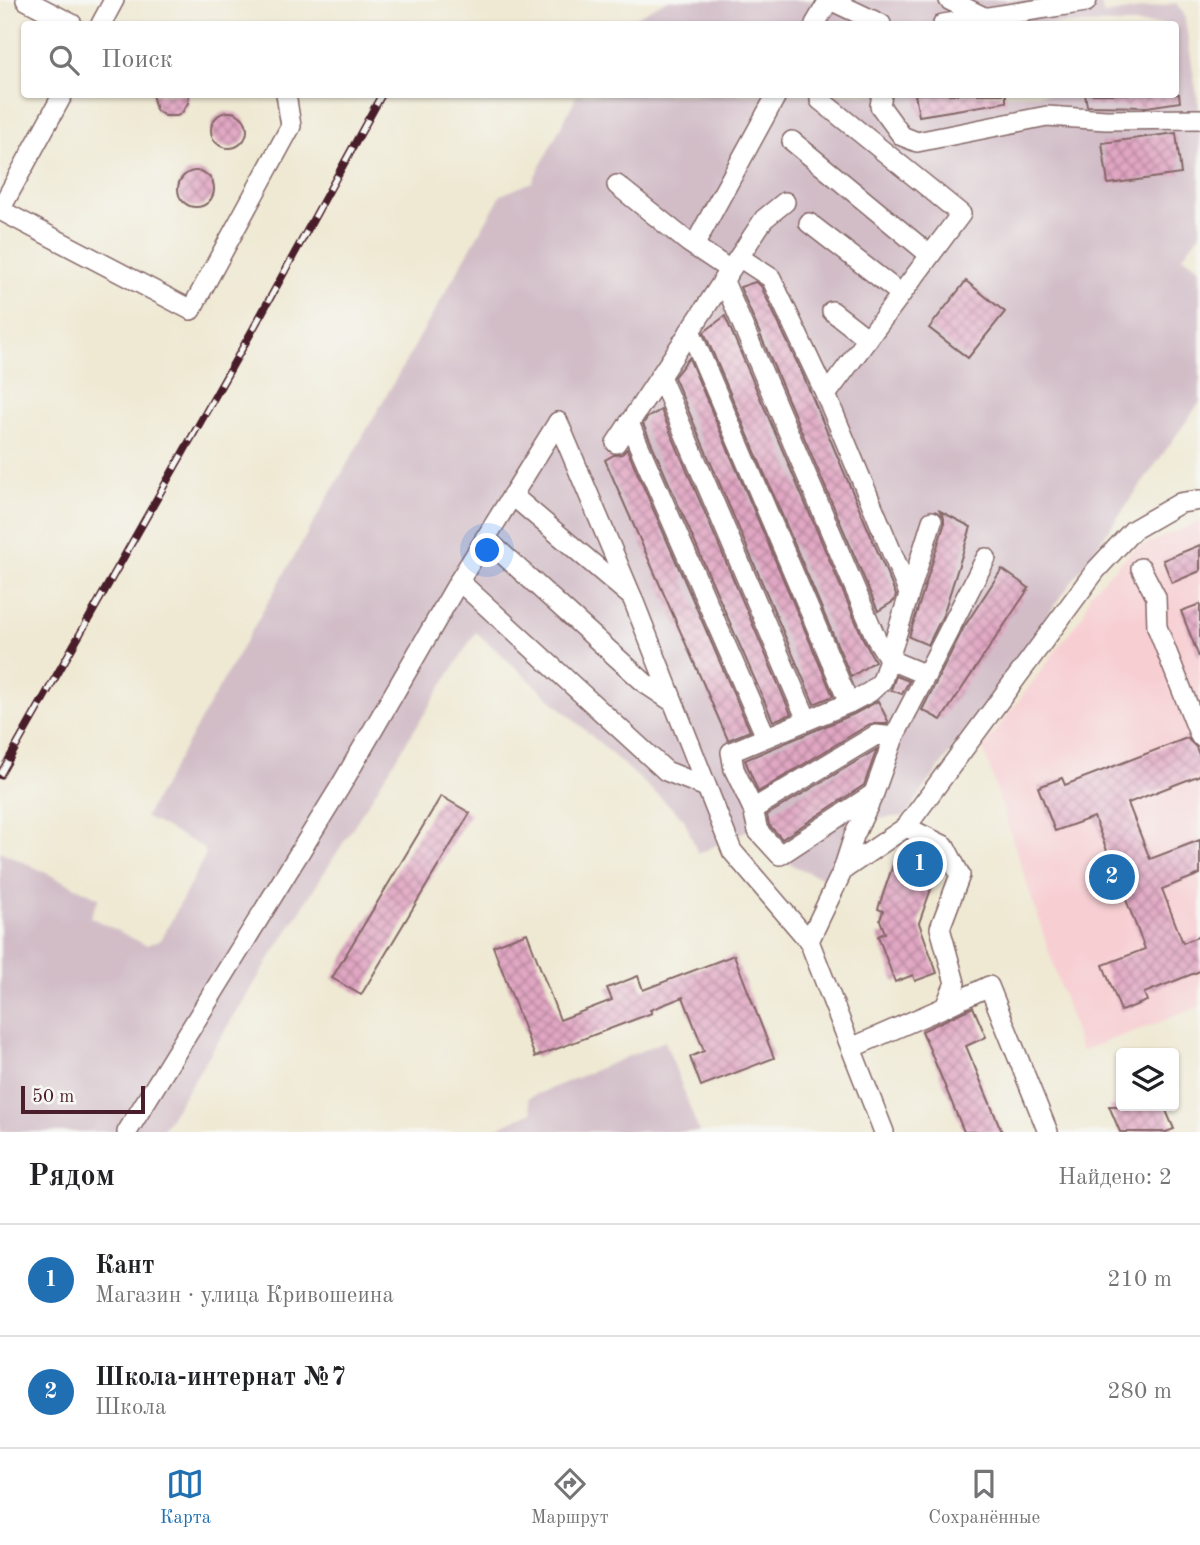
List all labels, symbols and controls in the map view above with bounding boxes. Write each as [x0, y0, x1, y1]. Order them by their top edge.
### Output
search box [21, 21, 1179, 98]
icon: search [45, 41, 83, 79]
text: Поиск [101, 47, 173, 73]
your location [470, 533, 504, 567]
pin: 1 [897, 838, 943, 890]
pin: 2 [1089, 851, 1135, 903]
map controls [1116, 1048, 1179, 1111]
button: layers [1116, 1048, 1179, 1111]
scale bar [21, 1083, 145, 1115]
text: 50 m [32, 1088, 74, 1107]
text: Рядом [28, 1162, 115, 1192]
text: Найдено: 2 [1058, 1166, 1172, 1189]
text: Кант [95, 1253, 155, 1279]
text: 1 [44, 1268, 58, 1291]
text: 210 m [1107, 1268, 1172, 1291]
text: Магазин · улица Кривошеина [95, 1284, 394, 1307]
text: Школа-интернат №7 [95, 1365, 346, 1391]
text: 2 [44, 1380, 58, 1403]
text: 280 m [1107, 1380, 1172, 1403]
text: Школа [95, 1396, 166, 1419]
tab: Карта [160, 1465, 211, 1530]
tab: Маршрут [531, 1465, 609, 1530]
tab: Сохранённые [928, 1465, 1040, 1530]

